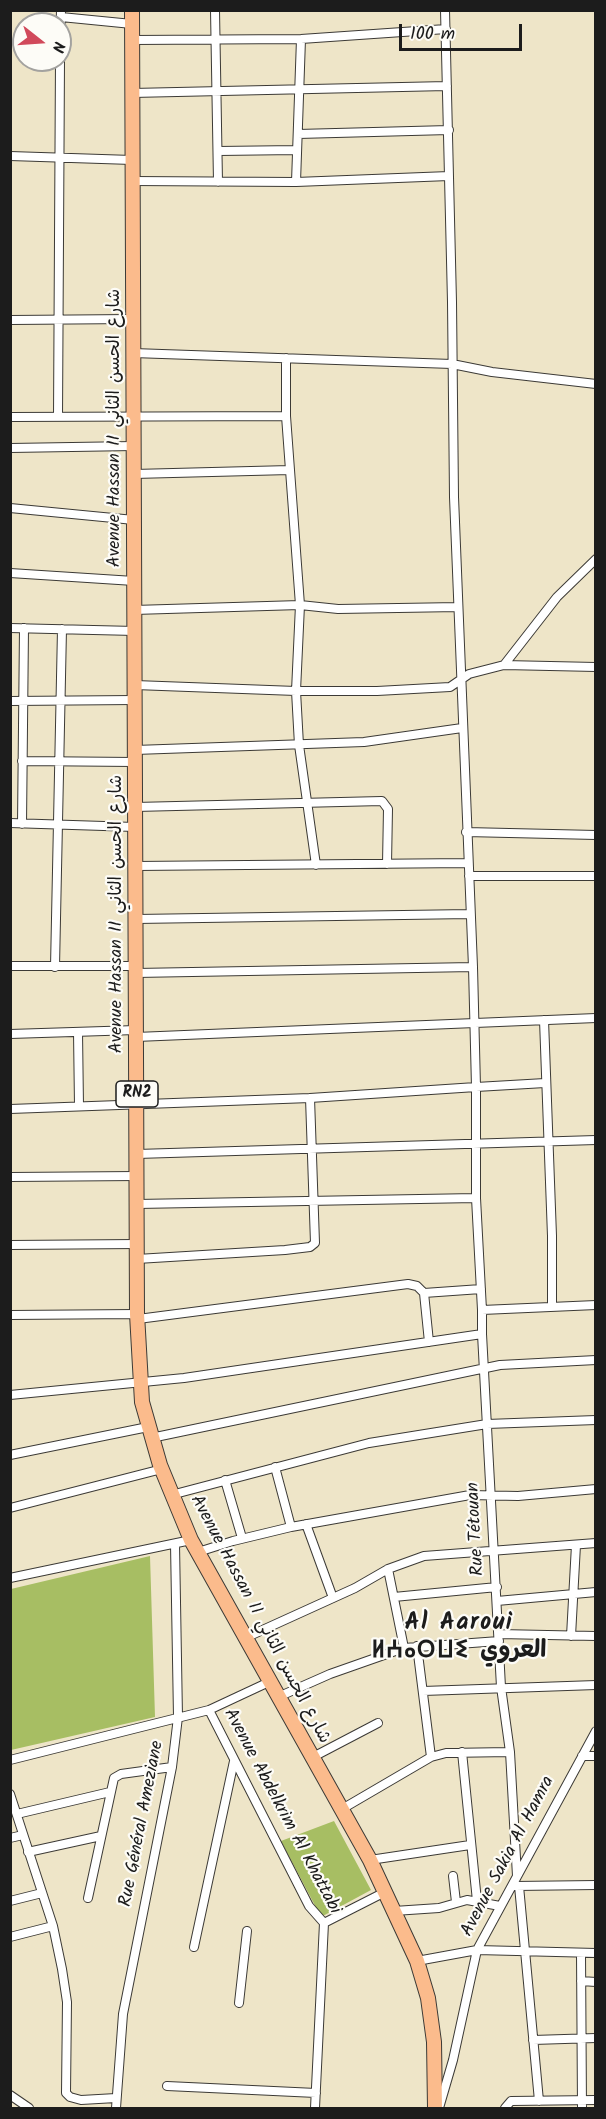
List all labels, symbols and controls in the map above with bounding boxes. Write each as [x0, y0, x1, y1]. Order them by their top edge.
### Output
north arrow [12, 12, 72, 72]
scale bar [402, 12, 525, 50]
text: 100 m [410, 20, 455, 49]
text: N [44, 38, 71, 55]
street label: Avenue Hassan II شارع الحسن الثاني [105, 289, 127, 567]
street label: Avenue Hassan II شارع الحسن الثاني [107, 775, 129, 1053]
road number: RN2 [116, 1081, 158, 1107]
street label: Rue Tétouan [464, 1482, 490, 1576]
street label: Avenue Hassan II شارع الحسن الثاني [184, 1492, 334, 1748]
district label: Al Aaroui ⵍⵄⴰⵔⵡⵉ العروي [378, 1611, 540, 1667]
street label: Avenue Abdelkrim Al Khattabi [218, 1706, 344, 1918]
street label: Rue Général Ameziane [116, 1739, 170, 1909]
street label: Avenue Sakia Al Hamra [458, 1773, 560, 1941]

